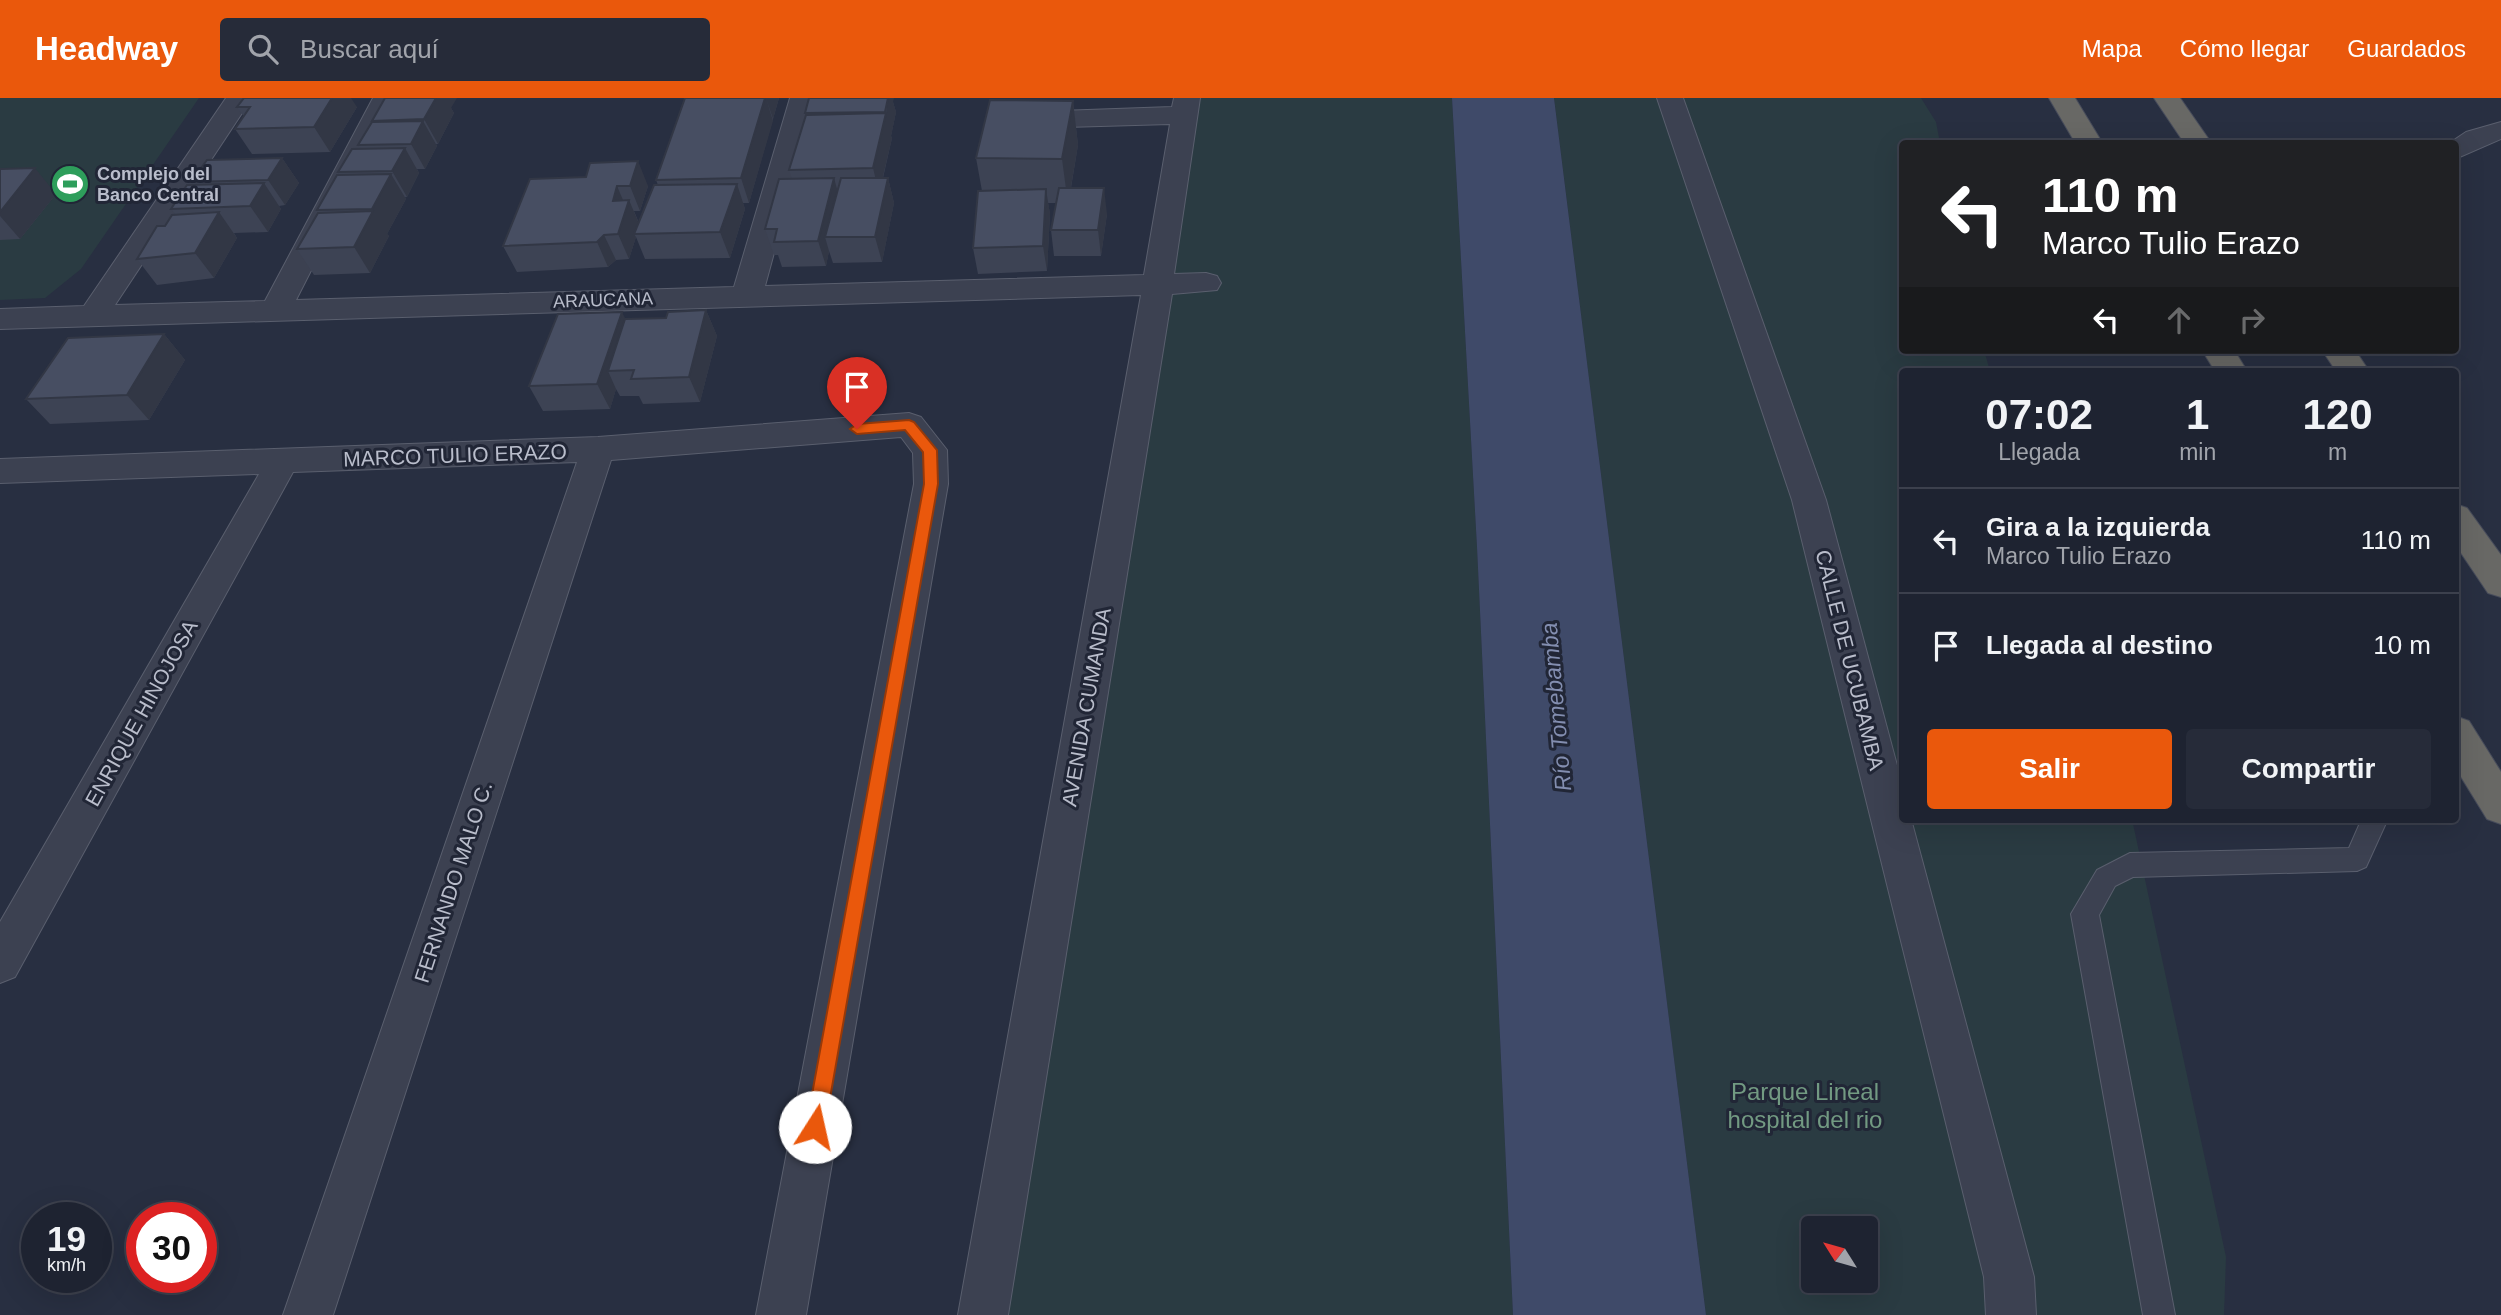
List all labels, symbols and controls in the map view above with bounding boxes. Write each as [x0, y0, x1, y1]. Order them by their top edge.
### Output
search box [220, 18, 710, 81]
text: Headway [35, 30, 178, 67]
icon: search [244, 30, 282, 68]
text: Buscar aquí [300, 34, 439, 64]
text: Mapa [2082, 35, 2142, 62]
text: Cómo llegar [2180, 35, 2309, 62]
text: Guardados [2347, 35, 2466, 62]
sports icon: Complejo del Banco Central [49, 163, 91, 205]
place label: Complejo del Banco Central [97, 164, 219, 205]
icon: left [1927, 168, 2018, 259]
text: 110 m [2042, 168, 2178, 222]
text: Marco Tulio Erazo [2042, 225, 2300, 261]
street label: ARAUCANA [553, 288, 653, 312]
icon: left [2087, 301, 2125, 339]
icon: ahead [2160, 301, 2198, 339]
icon: right [2233, 301, 2271, 339]
pin [827, 357, 887, 429]
icon: arrive [838, 368, 876, 406]
text: 07:02 [1985, 391, 2093, 438]
text: 1 [2186, 391, 2209, 438]
text: 120 [2303, 391, 2373, 438]
text: Llegada [1998, 439, 2080, 465]
text: min [2179, 439, 2216, 465]
text: m [2328, 439, 2347, 465]
street label: MARCO TULIO ERAZO [343, 440, 567, 470]
text: Gira a la izquierda [1986, 512, 2210, 542]
icon: left [1927, 522, 1965, 560]
text: 110 m [2361, 525, 2431, 555]
text: Marco Tulio Erazo [1986, 543, 2171, 569]
street label: CALLE DE UCUBAMBA [1811, 547, 1889, 773]
street label: AVENIDA CUMANDA [1057, 606, 1115, 808]
street label: ENRIQUE HINOJOSA [80, 616, 202, 810]
water label: Río Tomebamba [1536, 622, 1576, 792]
icon: arrive [1927, 627, 1965, 665]
text: Llegada al destino [1986, 630, 2213, 660]
text: 10 m [2373, 630, 2431, 660]
button: Salir [1927, 729, 2172, 809]
button: Compartir [2186, 729, 2431, 809]
street label: FERNANDO MALO C. [410, 779, 496, 985]
park label: Parque Lineal hospital del rio [1728, 1078, 1882, 1133]
position arrow [778, 1090, 852, 1164]
speed limit sign: 30 [126, 1202, 217, 1293]
north arrow [1801, 1216, 1878, 1293]
map controls [1801, 1216, 1878, 1293]
text: 19 [47, 1219, 86, 1258]
text: km/h [47, 1255, 86, 1275]

